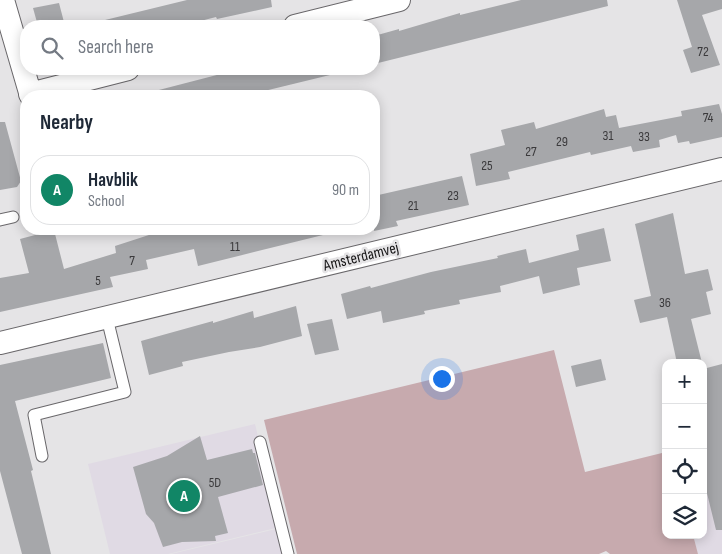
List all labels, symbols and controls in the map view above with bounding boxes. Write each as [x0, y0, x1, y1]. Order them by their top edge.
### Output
search box [20, 20, 380, 75]
icon: search [38, 34, 66, 62]
text: Search here [78, 36, 154, 59]
house number: 72 [697, 43, 709, 60]
house number: 74 [703, 109, 714, 126]
text: Nearby [40, 110, 93, 135]
house number: 31 [603, 127, 613, 144]
house number: 33 [638, 128, 650, 145]
house number: 29 [556, 133, 568, 150]
house number: 27 [525, 143, 537, 160]
house number: 25 [481, 157, 493, 174]
text: Havblik [88, 169, 138, 192]
text: A [53, 181, 61, 200]
text: 90 m [332, 181, 359, 200]
house number: 23 [447, 187, 459, 204]
text: School [88, 192, 124, 211]
house number: 21 [408, 197, 418, 214]
house number: 11 [230, 238, 240, 255]
street label: Amsterdamvej [320, 238, 401, 276]
house number: 7 [129, 252, 135, 269]
house number: 5 [95, 272, 101, 289]
house number: 36 [659, 294, 671, 311]
map controls [662, 359, 707, 539]
button: + [662, 359, 707, 404]
your location [429, 366, 455, 392]
button: − [662, 404, 707, 449]
button: locate [662, 449, 707, 494]
house number: 5D [209, 474, 221, 491]
pin: A [168, 477, 200, 515]
button: layers [662, 494, 707, 539]

